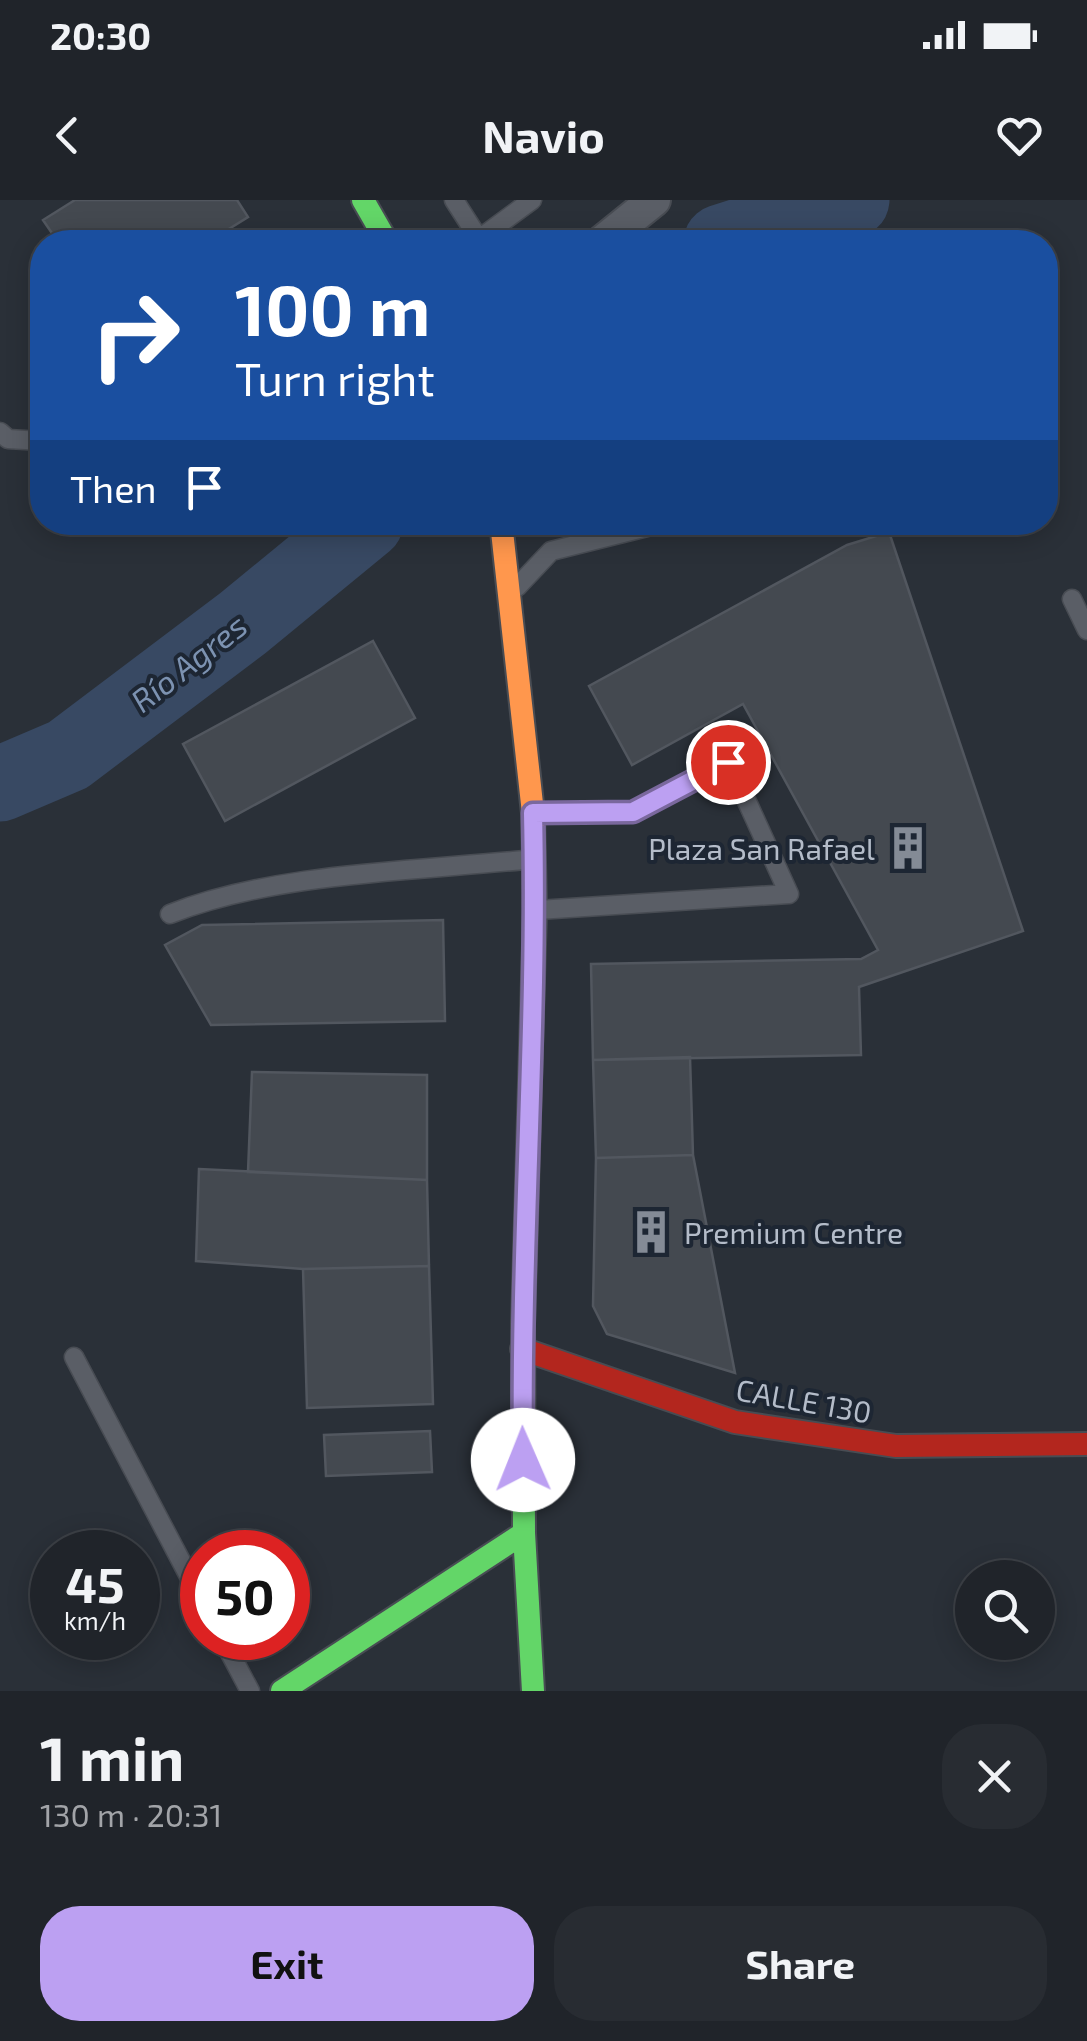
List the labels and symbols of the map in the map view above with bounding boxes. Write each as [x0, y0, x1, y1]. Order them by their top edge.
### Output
water label: Río Agres [123, 605, 254, 720]
pin [686, 720, 771, 805]
building icon: Plaza San Rafael [884, 824, 932, 872]
place label: Plaza San Rafael [648, 830, 875, 866]
building icon: Premium Centre [627, 1208, 675, 1256]
place label: Premium Centre [684, 1214, 903, 1250]
street label: CALLE 130 [734, 1370, 874, 1430]
position arrow [471, 1408, 575, 1512]
speed limit sign: 50 [180, 1530, 310, 1660]

